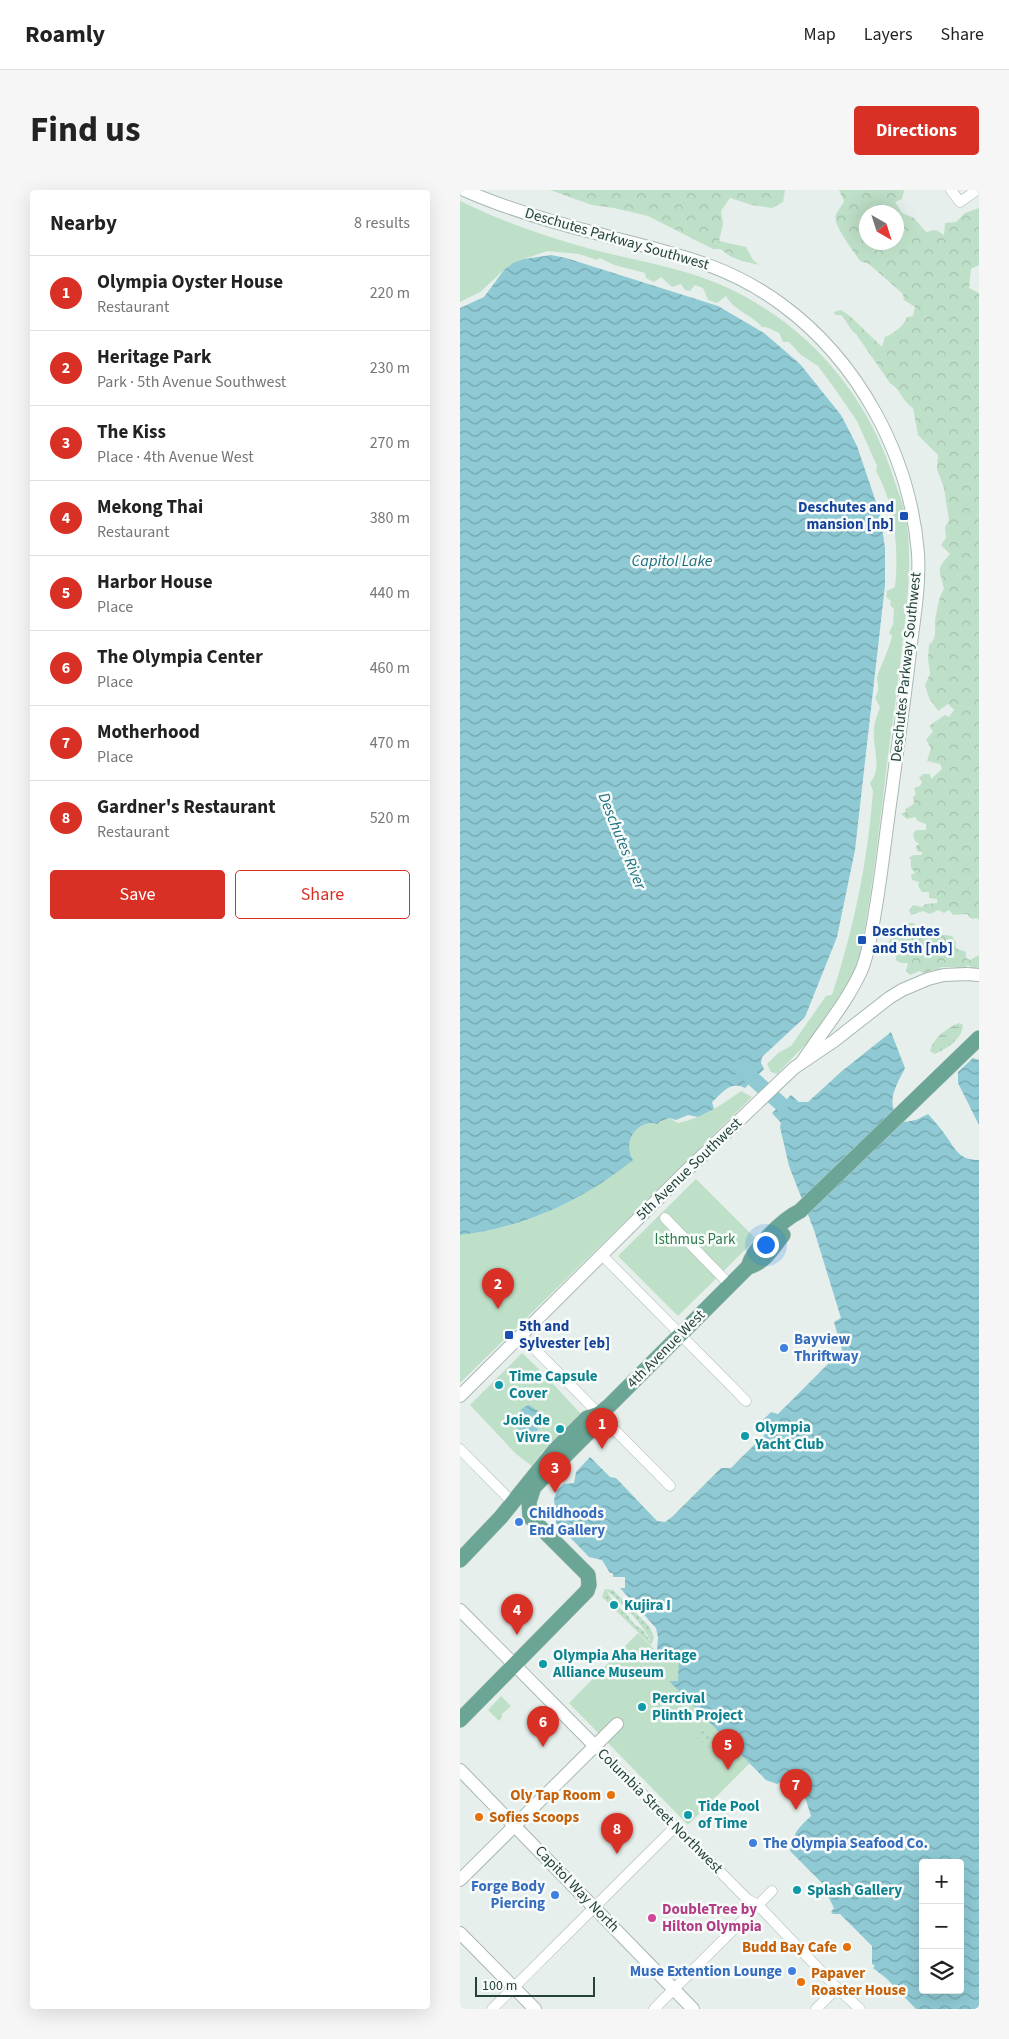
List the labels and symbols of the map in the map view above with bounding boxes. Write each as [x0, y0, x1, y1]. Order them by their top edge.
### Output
street label: Deschutes Parkway Southwest [522, 203, 712, 275]
north arrow [859, 205, 904, 250]
place label: Deschutes and mansion [nb] [798, 497, 894, 535]
marker: Deschutes and mansion [nb] [898, 510, 910, 522]
water label: Capitol Lake [632, 550, 713, 572]
street label: Deschutes Parkway Southwest [886, 571, 926, 763]
water label: Deschutes River [593, 789, 652, 894]
place label: Deschutes and 5th [nb] [872, 921, 953, 959]
marker: Deschutes and 5th [nb] [856, 934, 868, 946]
street label: 5th Avenue Southwest [631, 1113, 747, 1225]
park label: Isthmus Park [654, 1229, 736, 1250]
your location [753, 1232, 779, 1258]
pin: 2 [482, 1268, 514, 1309]
street label: 4th Avenue West [622, 1305, 710, 1393]
place label: 5th and Sylvester [eb] [519, 1316, 610, 1354]
marker: 5th and Sylvester [eb] [503, 1329, 515, 1341]
place label: Bayview Thriftway [794, 1329, 859, 1367]
marker: Bayview Thriftway [778, 1342, 790, 1354]
place label: Time Capsule Cover [509, 1366, 598, 1404]
marker: Time Capsule Cover [493, 1379, 505, 1391]
pin: 1 [586, 1408, 618, 1449]
place label: Joie de Vivre [503, 1410, 550, 1448]
place label: Olympia Yacht Club [754, 1417, 825, 1455]
marker: Joie de Vivre [554, 1423, 566, 1435]
marker: Olympia Yacht Club [739, 1430, 751, 1442]
pin: 3 [539, 1452, 571, 1493]
place label: Childhoods End Gallery [529, 1503, 605, 1541]
marker: Childhoods End Gallery [513, 1516, 525, 1528]
pin: 4 [501, 1594, 533, 1635]
place label: Kujira I [624, 1595, 671, 1616]
marker: Kujira I [608, 1599, 620, 1611]
place label: Olympia Aha Heritage Alliance Museum [552, 1645, 697, 1683]
marker: Olympia Aha Heritage Alliance Museum [537, 1658, 549, 1670]
place label: Percival Plinth Project [652, 1688, 743, 1726]
marker: Percival Plinth Project [636, 1701, 648, 1713]
pin: 6 [527, 1706, 559, 1747]
pin: 5 [712, 1729, 744, 1770]
street label: Columbia Street Northwest [593, 1744, 727, 1878]
pin: 7 [780, 1769, 812, 1810]
place label: Oly Tap Room [510, 1785, 601, 1806]
marker: Oly Tap Room [605, 1789, 617, 1801]
place label: Tide Pool of Time [698, 1796, 760, 1834]
place label: Sofies Scoops [489, 1807, 579, 1828]
marker: Tide Pool of Time [682, 1809, 694, 1821]
marker: Sofies Scoops [473, 1811, 485, 1823]
pin: 8 [601, 1813, 633, 1854]
place label: The Olympia Seafood Co. [763, 1833, 928, 1854]
marker: The Olympia Seafood Co. [747, 1837, 759, 1849]
street label: Capitol Way North [530, 1841, 624, 1937]
place label: Forge Body Piercing [471, 1876, 545, 1914]
place label: Splash Gallery [807, 1880, 902, 1901]
marker: Splash Gallery [791, 1884, 803, 1896]
marker: Forge Body Piercing [549, 1889, 561, 1901]
place label: DoubleTree by Hilton Olympia [662, 1899, 762, 1937]
marker: DoubleTree by Hilton Olympia [646, 1912, 658, 1924]
place label: Budd Bay Cafe [742, 1937, 837, 1958]
marker: Budd Bay Cafe [841, 1941, 853, 1953]
place label: Muse Extention Lounge [630, 1961, 782, 1982]
place label: Papaver Roaster House [811, 1963, 906, 2001]
marker: Muse Extention Lounge [786, 1965, 798, 1977]
scale bar [475, 1974, 595, 1997]
marker: Papaver Roaster House [795, 1976, 807, 1988]

